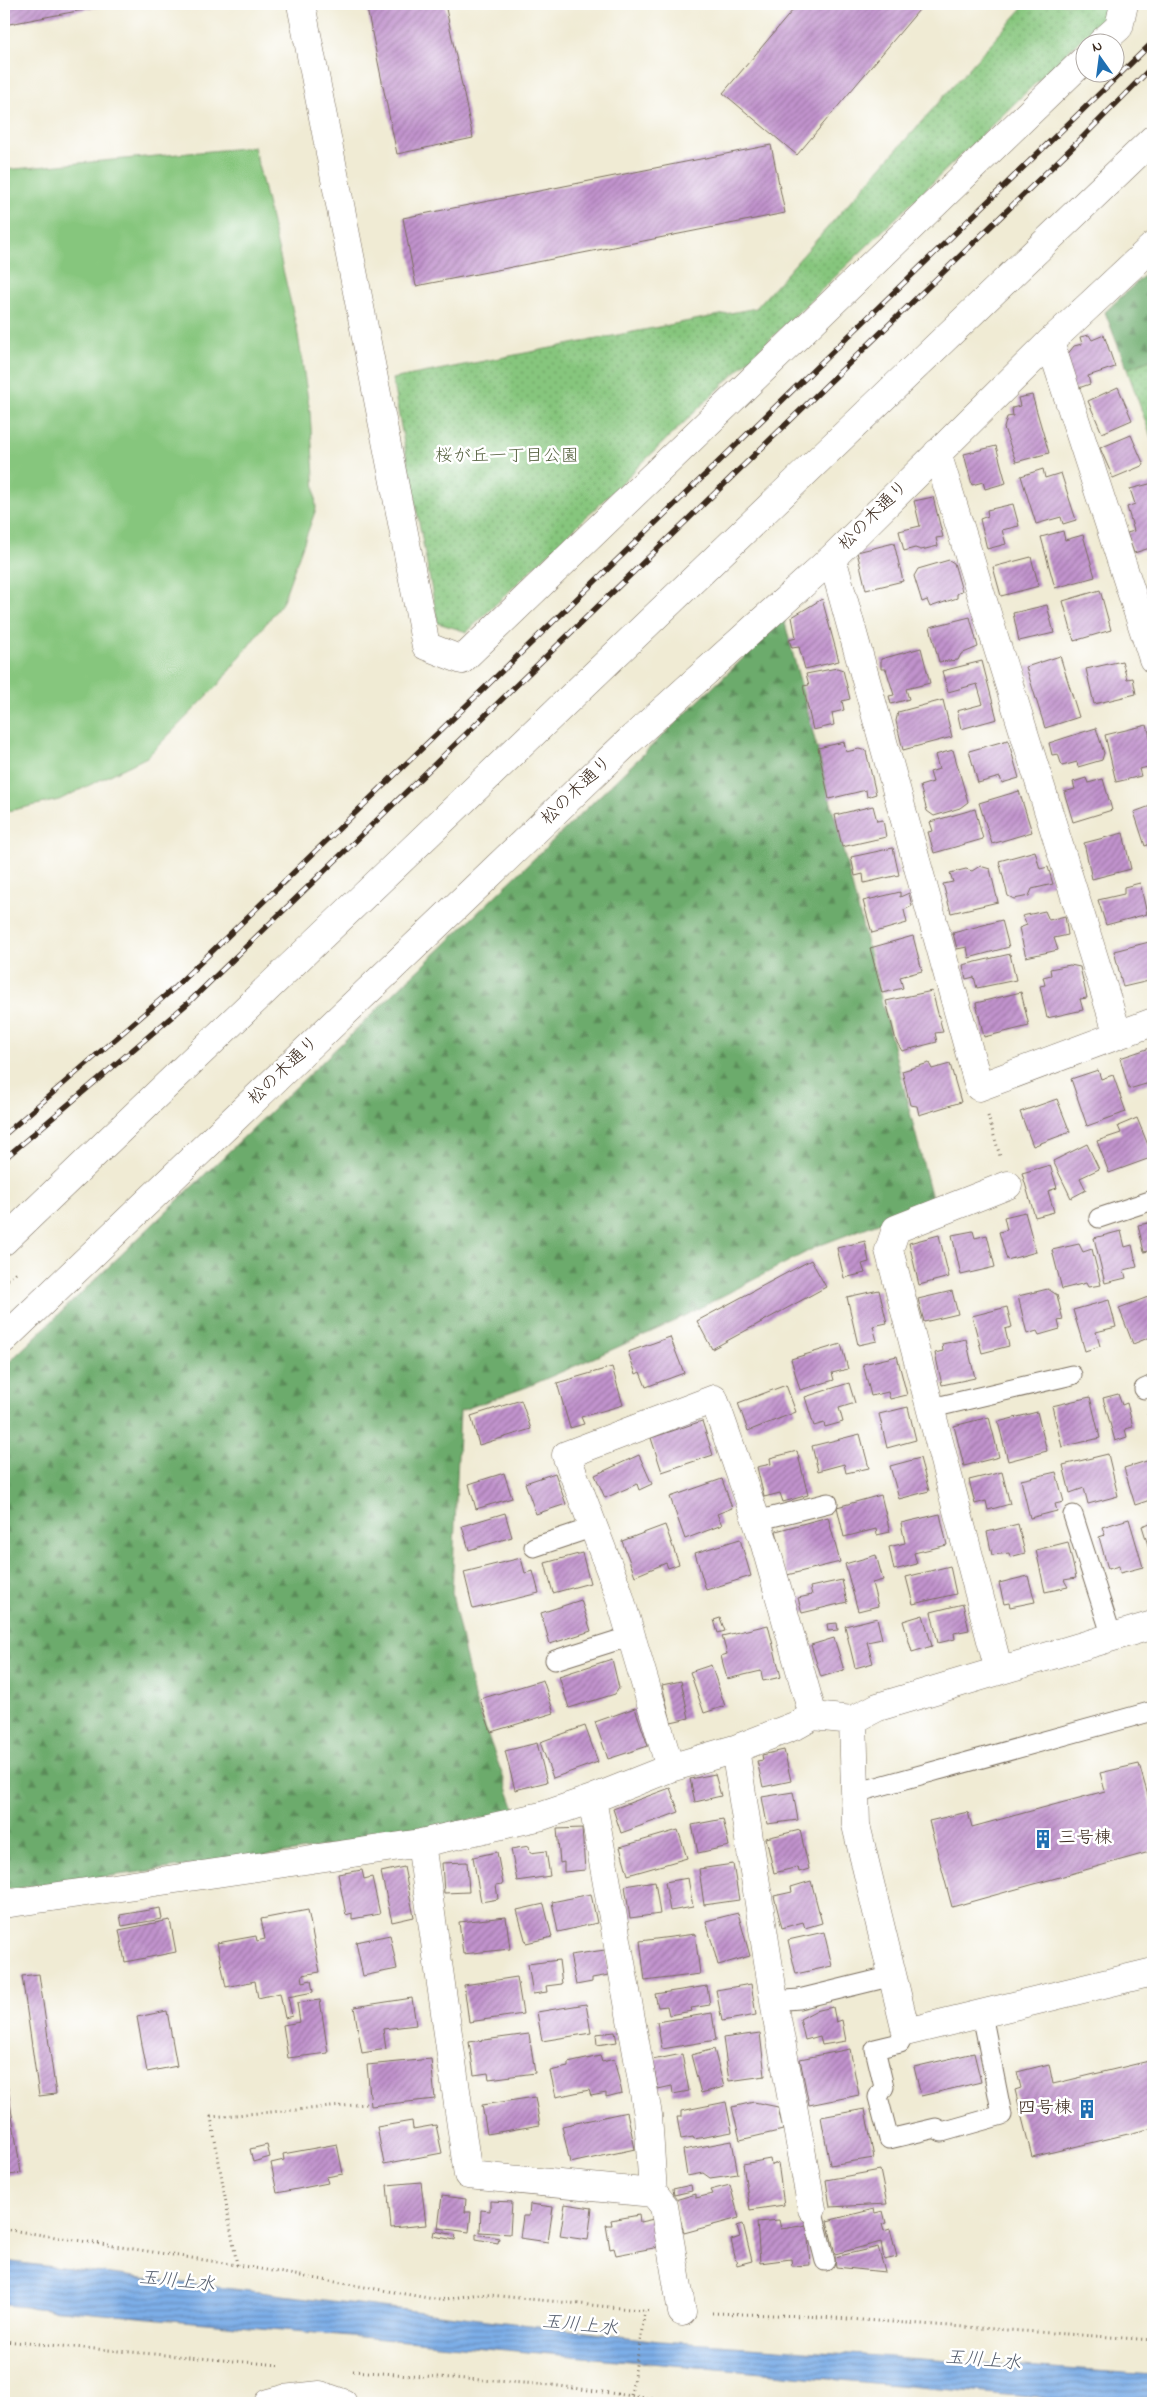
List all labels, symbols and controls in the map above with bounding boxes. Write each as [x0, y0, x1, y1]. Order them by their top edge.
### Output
north arrow [1074, 32, 1124, 82]
text: N [1090, 36, 1104, 58]
park label: 桜が丘一丁目公園 [435, 444, 579, 470]
street label: 松の木通り [833, 475, 915, 557]
street label: 松の木通り [536, 750, 618, 832]
street label: 松の木通り [243, 1030, 325, 1112]
place label: 三号棟 [1058, 1826, 1112, 1852]
building icon: 三号棟 [1032, 1828, 1054, 1850]
place label: 四号棟 [1018, 2096, 1072, 2122]
building icon: 四号棟 [1076, 2098, 1098, 2120]
water label: 玉川上水 [138, 2265, 216, 2299]
water label: 玉川上水 [541, 2309, 619, 2343]
water label: 玉川上水 [944, 2344, 1022, 2378]

